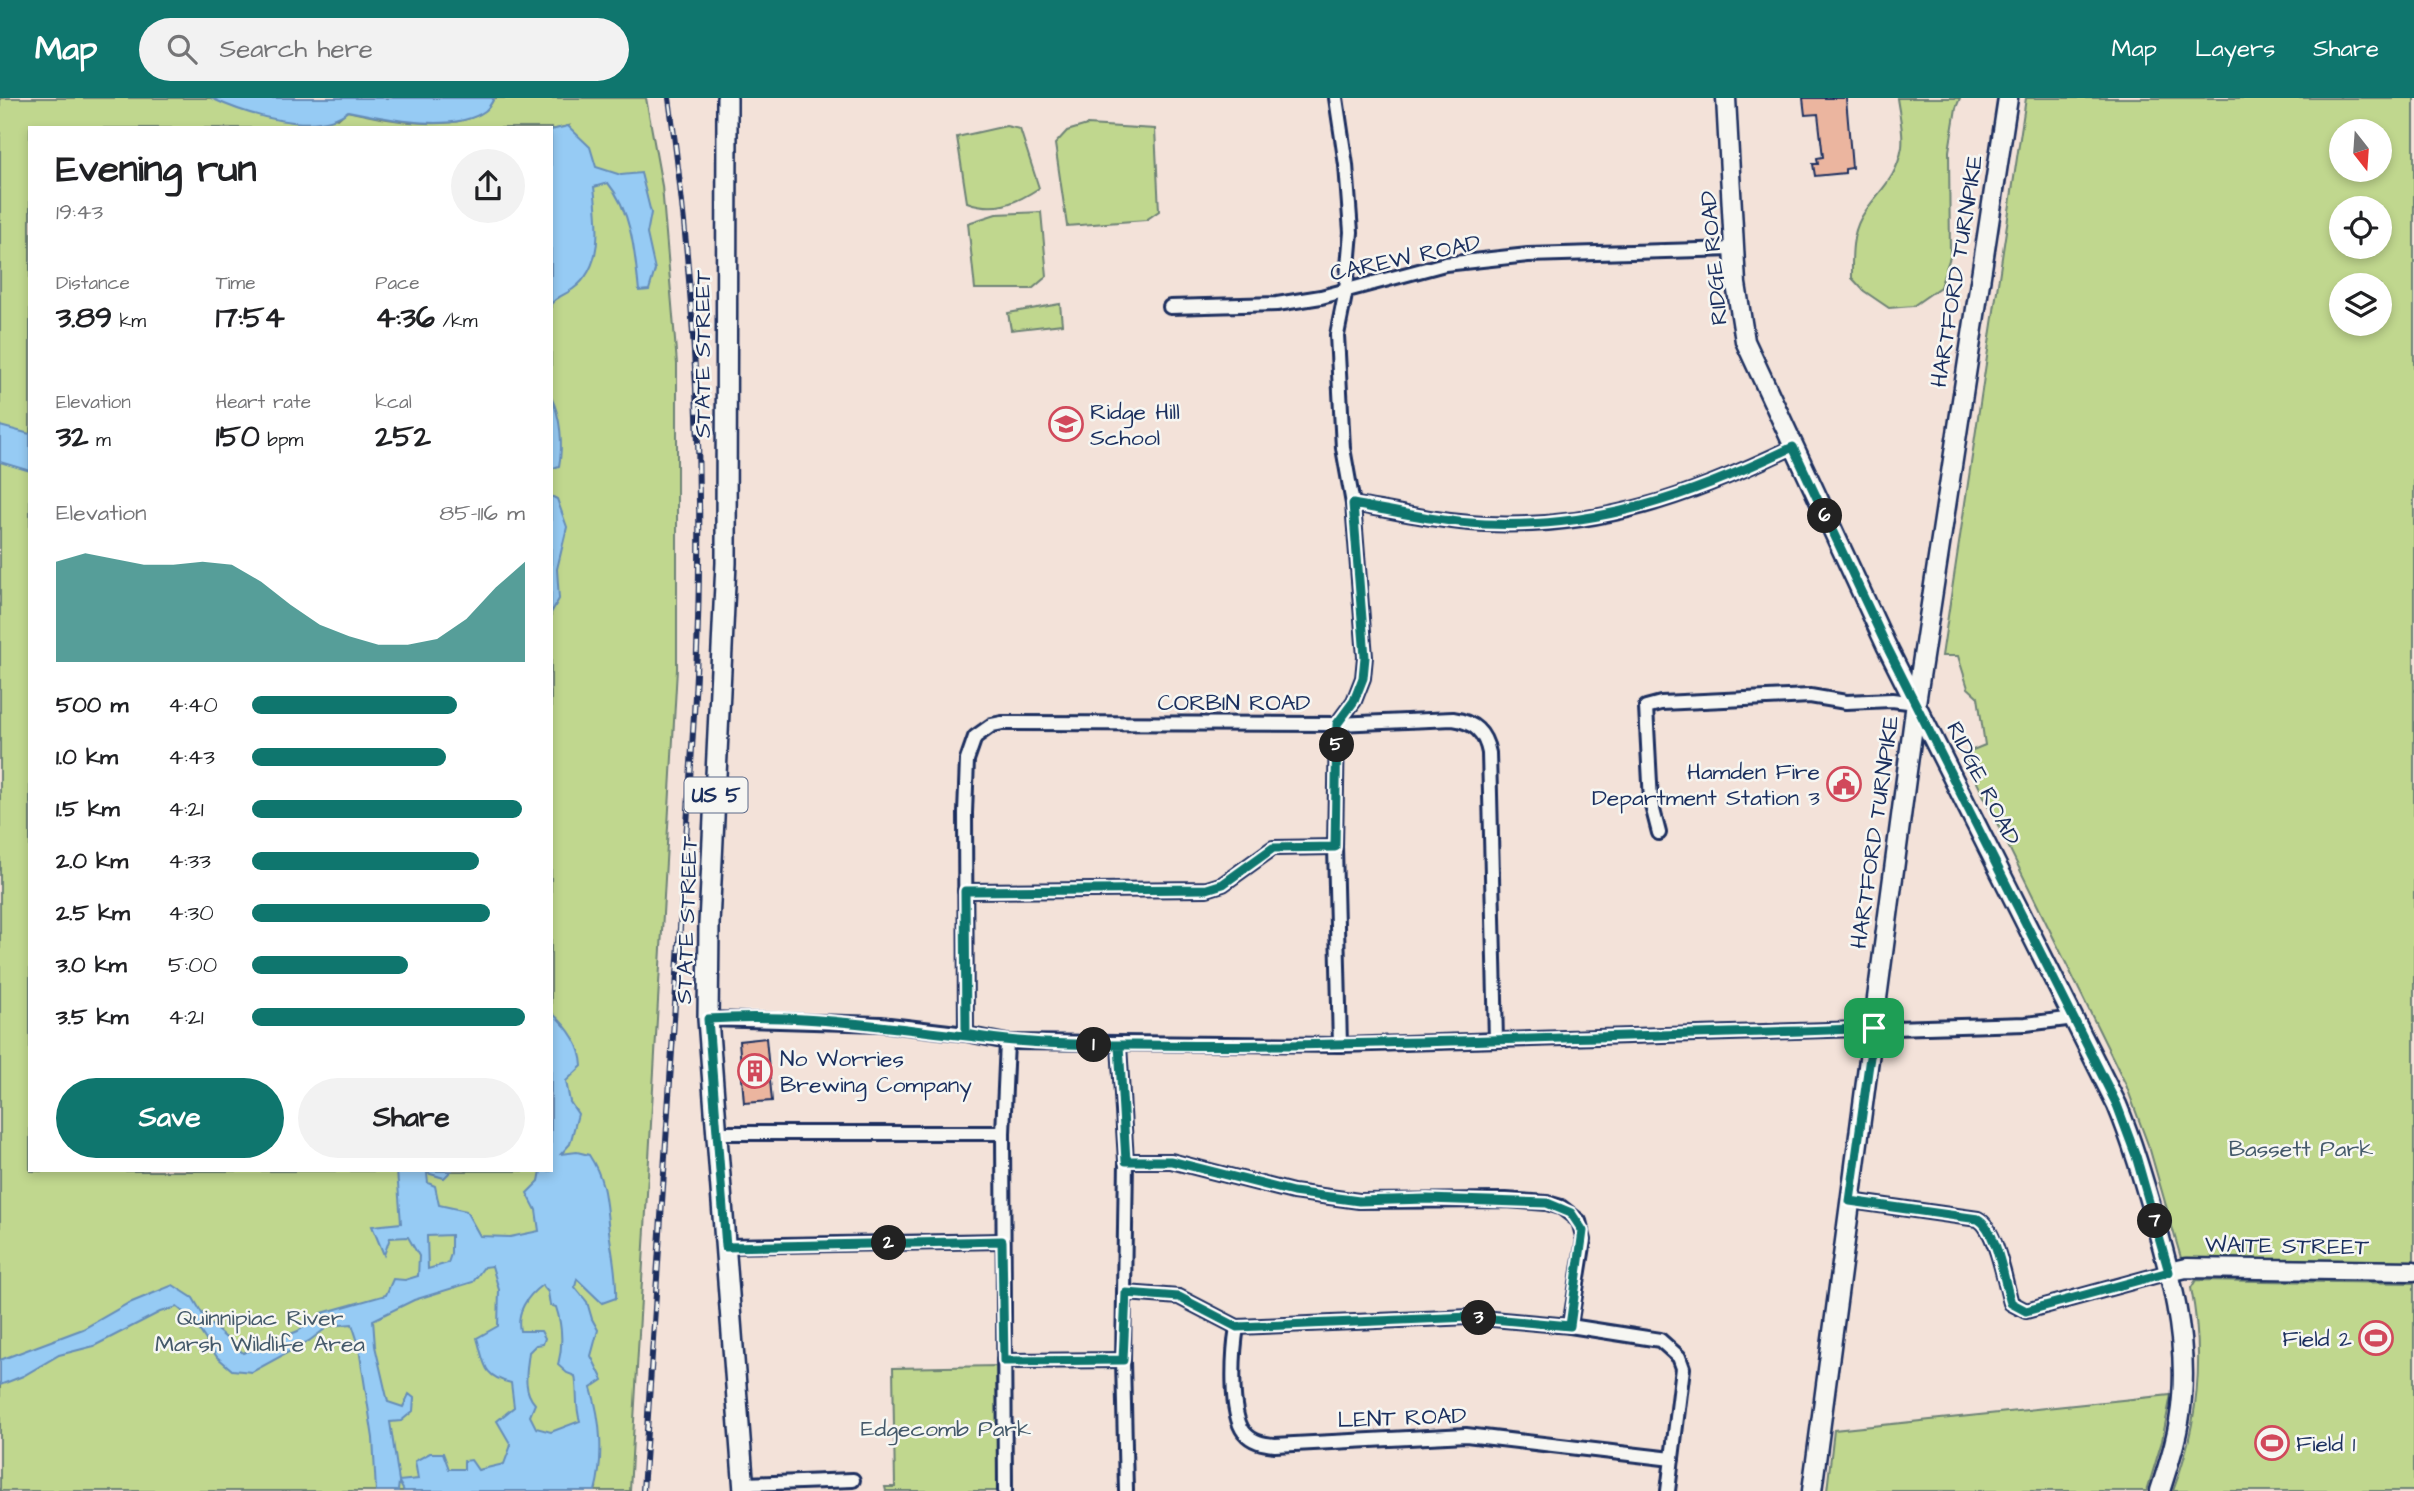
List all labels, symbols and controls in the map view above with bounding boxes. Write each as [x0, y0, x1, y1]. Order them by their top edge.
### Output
search box [139, 18, 629, 81]
text: Map [35, 26, 97, 72]
icon: search [163, 30, 201, 68]
text: Search here [219, 31, 373, 67]
text: Map [2112, 32, 2157, 66]
text: Layers [2195, 32, 2275, 66]
text: Share [2313, 32, 2379, 66]
north arrow [2329, 119, 2392, 182]
map controls [2329, 119, 2392, 336]
text: Evening run [56, 144, 257, 196]
button: share [451, 149, 525, 223]
street label: HARTFORD TURNPIKE [1923, 152, 1991, 390]
street label: RIDGE ROAD [1692, 189, 1736, 327]
text: 19:43 [56, 196, 103, 228]
button: locate [2329, 196, 2392, 259]
street label: CAREW ROAD [1327, 226, 1484, 290]
street label: STATE STREET [687, 269, 719, 438]
text: Distance [56, 270, 130, 297]
text: Time [216, 270, 255, 297]
text: Pace [375, 270, 419, 297]
button: layers [2329, 273, 2392, 336]
text: 3.89 [56, 297, 112, 339]
text: 17:54 [216, 297, 285, 339]
text: 4:36 [375, 297, 435, 339]
text: km [112, 308, 146, 335]
text: /km [435, 308, 478, 335]
text: Elevation [56, 389, 131, 416]
text: Heart rate [216, 389, 311, 416]
text: kcal [375, 389, 412, 416]
place label: Ridge Hill School [1090, 396, 1180, 454]
school or university icon: Ridge Hill School [1047, 405, 1085, 443]
text: 32 [56, 416, 88, 458]
text: 150 [216, 416, 260, 458]
text: 252 [375, 416, 431, 458]
text: m [88, 427, 111, 454]
text: bpm [260, 427, 303, 454]
text: Elevation [56, 497, 147, 529]
text: 85–116 m [439, 497, 525, 529]
pin: 6 [1808, 498, 1842, 534]
text: 6 [1819, 502, 1830, 529]
street label: CORBIN ROAD [1157, 687, 1311, 719]
text: 500 m [56, 689, 128, 721]
text: 4:40 [168, 689, 218, 721]
street label: HARTFORD TURNPIKE [1843, 713, 1907, 951]
street label: RIDGE ROAD [1938, 716, 2028, 851]
pin: 5 [1320, 728, 1354, 762]
text: 5 [1330, 731, 1343, 758]
text: 1.0 km [56, 741, 118, 773]
text: 4:43 [168, 741, 215, 773]
place label: Hamden Fire Department Station 3 [1592, 756, 1820, 814]
public building icon: Hamden Fire Department Station 3 [1825, 765, 1863, 803]
road number: US 5 [684, 778, 748, 812]
text: 1.5 km [56, 793, 120, 825]
text: 4:21 [168, 793, 204, 825]
street label: STATE STREET [668, 835, 706, 1005]
text: 2.0 km [56, 845, 128, 877]
text: 4:33 [168, 845, 211, 877]
text: 2.5 km [56, 897, 130, 929]
text: 4:30 [168, 897, 214, 929]
text: 3.0 km [56, 949, 127, 981]
text: 5:00 [168, 949, 217, 981]
pin [1844, 998, 1904, 1058]
text: 3.5 km [56, 1001, 128, 1033]
text: 4:21 [168, 1001, 204, 1033]
icon: arrive [1855, 1009, 1893, 1047]
pin: 1 [1076, 1028, 1112, 1062]
text: 1 [1092, 1031, 1095, 1058]
place label: No Worries Brewing Company [780, 1043, 972, 1102]
building icon: No Worries Brewing Company [736, 1052, 774, 1090]
button: Save [56, 1078, 284, 1158]
button: Share [298, 1078, 525, 1158]
park label: Bassett Park [2229, 1133, 2373, 1165]
pin: 7 [2138, 1204, 2172, 1238]
text: 7 [2149, 1207, 2160, 1234]
pin: 2 [872, 1226, 906, 1260]
text: 2 [883, 1229, 894, 1256]
street label: WAITE STREET [2205, 1229, 2370, 1263]
pin: 3 [1462, 1300, 1496, 1336]
park label: Quinnipiac River Marsh Wildlife Area [155, 1302, 365, 1360]
text: 3 [1474, 1304, 1483, 1331]
sports icon: Field 2 [2357, 1319, 2395, 1357]
place label: Field 2 [2282, 1323, 2352, 1355]
street label: LENT ROAD [1337, 1400, 1467, 1436]
park label: Edgecomb Park [861, 1413, 1031, 1446]
sports icon: Field 1 [2253, 1424, 2291, 1462]
place label: Field 1 [2296, 1428, 2355, 1460]

